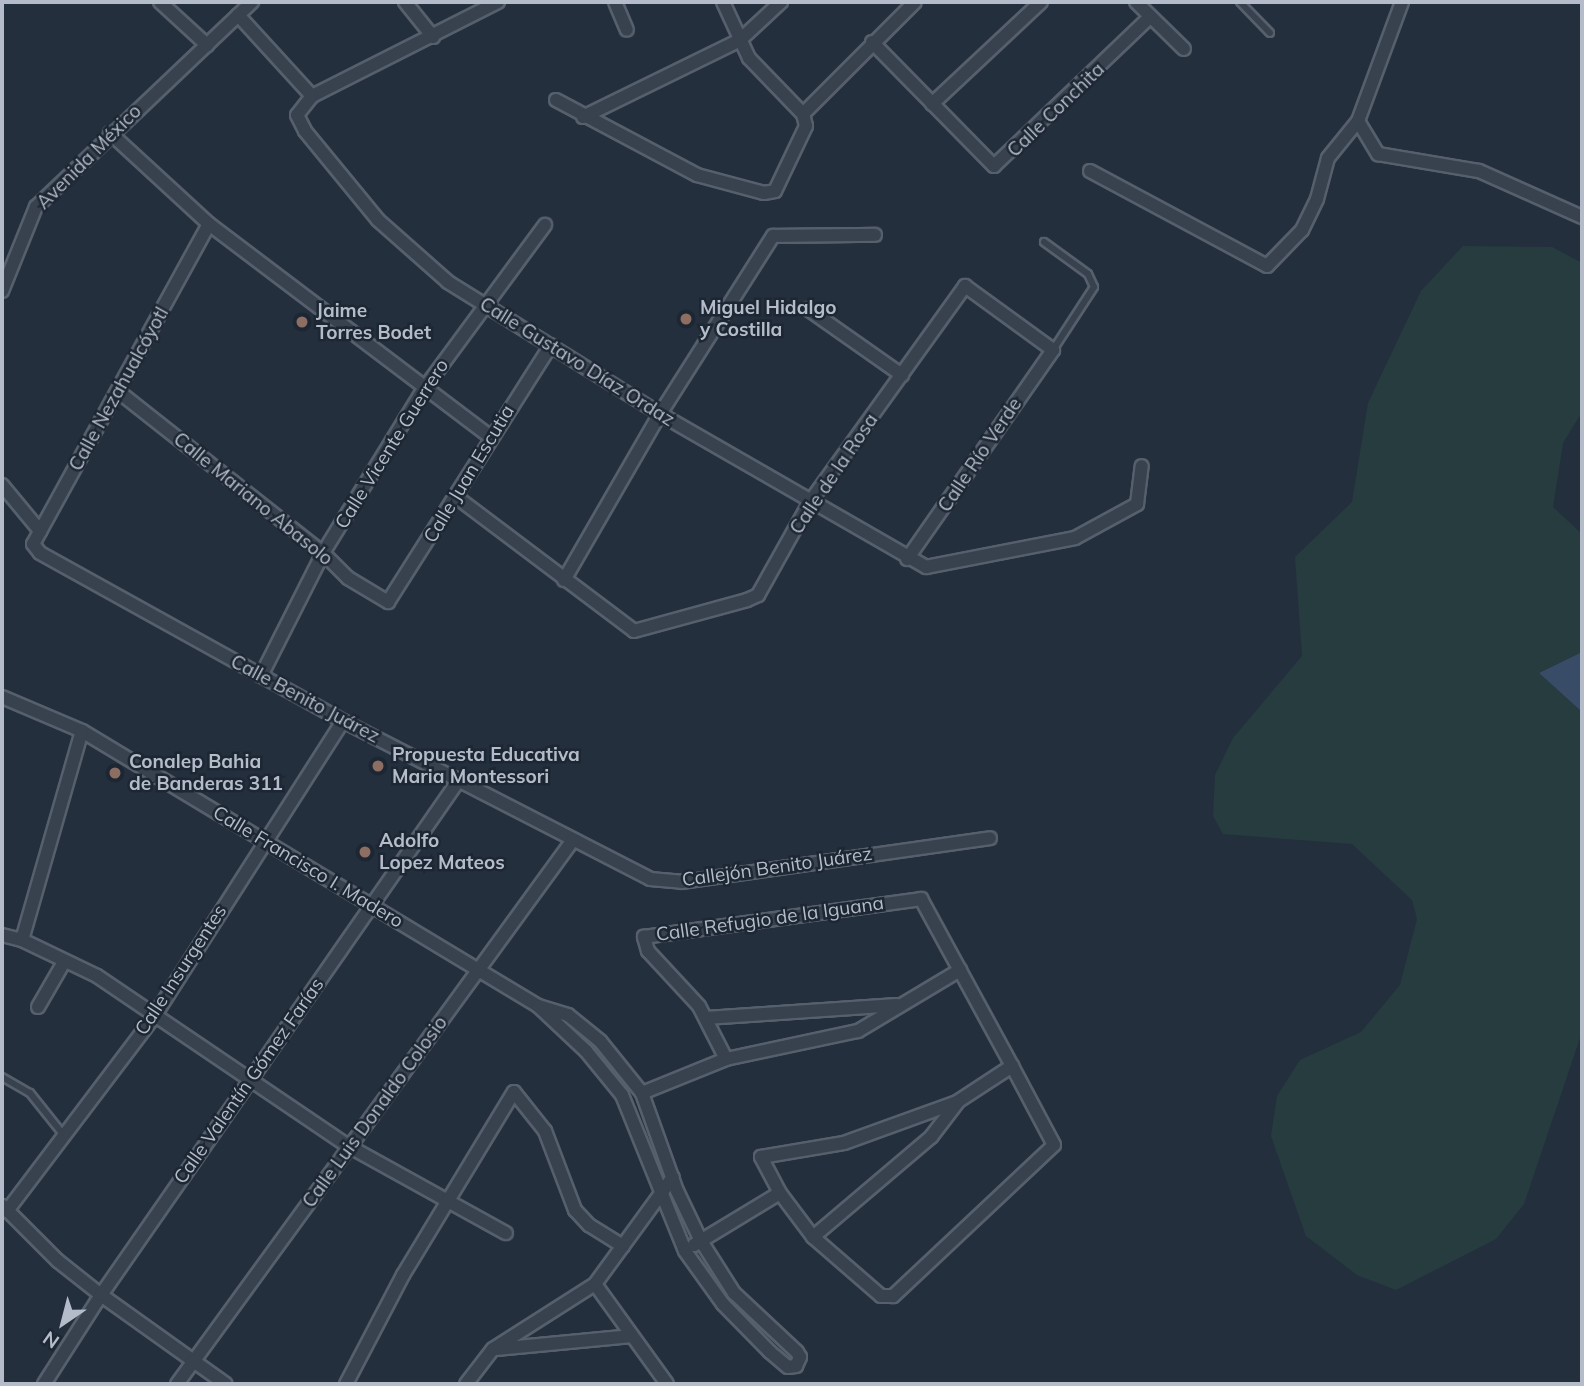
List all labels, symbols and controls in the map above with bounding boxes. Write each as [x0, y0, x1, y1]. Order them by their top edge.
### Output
street label: Calle Conchita [1003, 58, 1109, 162]
street label: Avenida México [32, 100, 146, 214]
street label: Calle Gustavo Díaz Ordaz [475, 293, 679, 431]
place label: Miguel Hidalgo y Costilla [700, 297, 836, 341]
place label: Jaime Torres Bodet [316, 300, 431, 344]
street label: Calle Nezahualcóyotl [64, 303, 174, 475]
marker: Miguel Hidalgo y Costilla [678, 311, 694, 327]
marker: Jaime Torres Bodet [294, 314, 310, 330]
street label: Calle Vicente Guerrero [331, 355, 453, 533]
street label: Calle Río Verde [933, 394, 1027, 516]
street label: Calle Juan Escutia [419, 401, 519, 547]
street label: Calle de la Rosa [785, 409, 883, 539]
street label: Calle Mariano Abasolo [169, 428, 337, 570]
street label: Calle Benito Juárez [227, 650, 383, 748]
place label: Propuesta Educativa Maria Montessori [392, 744, 580, 788]
place label: Conalep Bahia de Banderas 311 [129, 751, 283, 795]
marker: Propuesta Educativa Maria Montessori [370, 758, 386, 774]
marker: Conalep Bahia de Banderas 311 [107, 765, 123, 781]
street label: Calle Francisco I. Madero [209, 801, 407, 933]
place label: Adolfo Lopez Mateos [379, 830, 505, 874]
street label: Callejón Benito Juárez [680, 842, 874, 892]
marker: Adolfo Lopez Mateos [357, 844, 373, 860]
street label: Calle Refugio de la Iguana [655, 892, 885, 946]
street label: Calle Insurgentes [130, 901, 232, 1039]
street label: Calle Valentín Gómez Farías [169, 974, 329, 1188]
street label: Calle Luis Donaldo Colosio [298, 1012, 452, 1212]
north arrow [28, 1288, 98, 1358]
text: N [38, 1326, 64, 1354]

